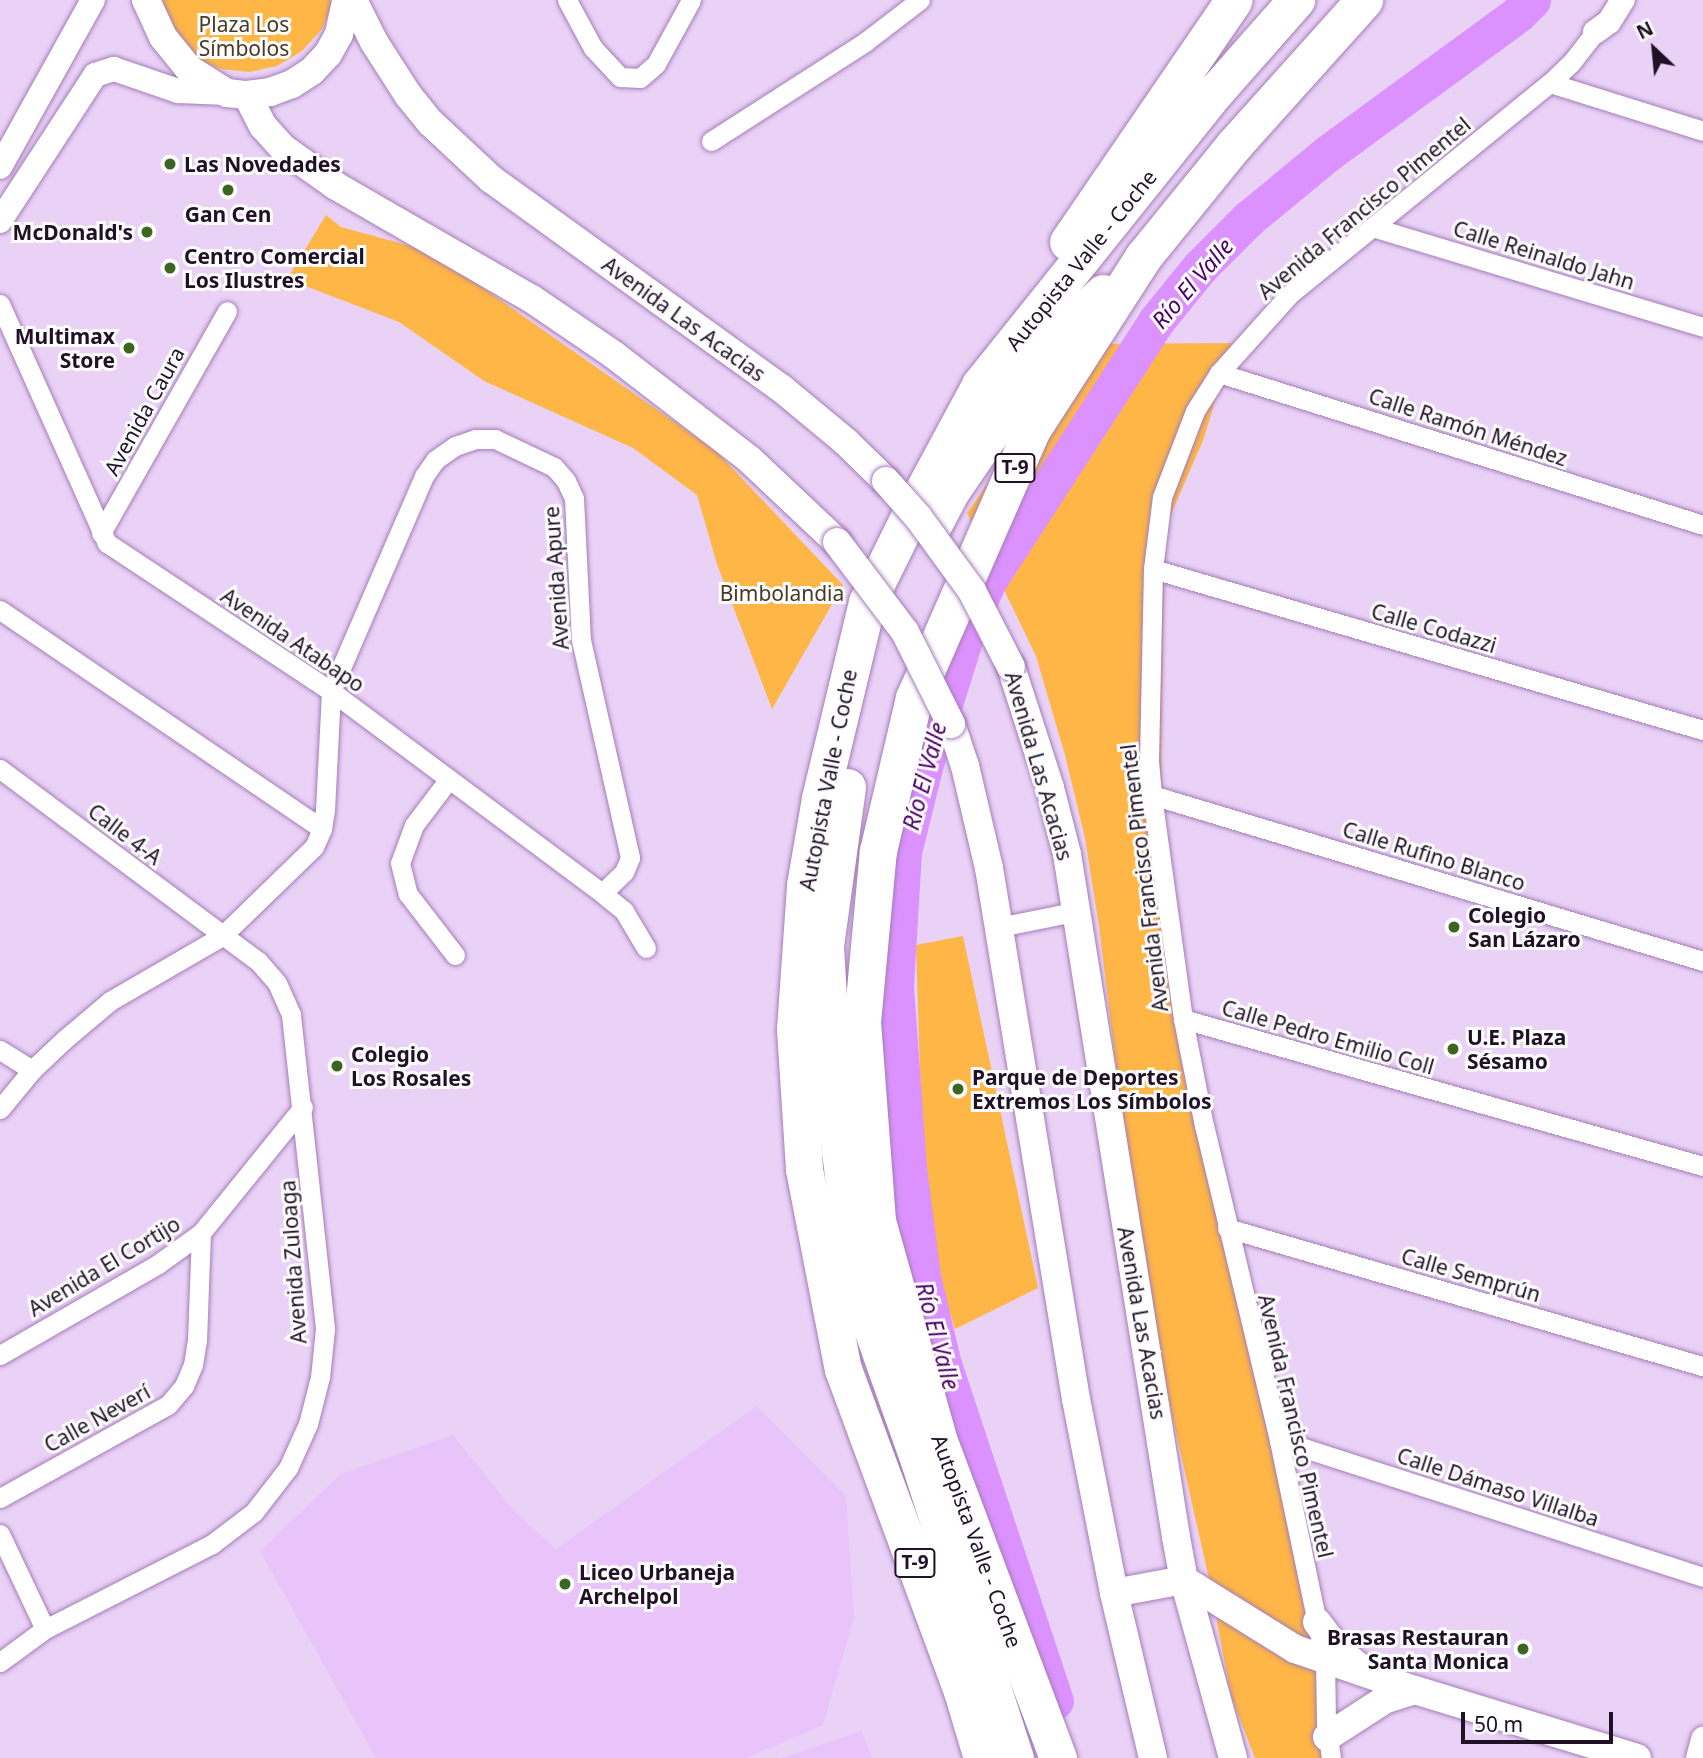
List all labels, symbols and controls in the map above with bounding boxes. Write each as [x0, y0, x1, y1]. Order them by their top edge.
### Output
park label: Plaza Los Símbolos [199, 11, 289, 61]
north arrow [1619, 14, 1689, 84]
text: N [1632, 15, 1657, 45]
street label: Avenida Francisco Pimentel [1253, 112, 1475, 304]
place label: Las Novedades [184, 151, 341, 177]
marker: Las Novedades [162, 156, 178, 172]
street label: Autopista Valle - Coche [1000, 165, 1162, 355]
marker: Gan Cen [220, 182, 236, 198]
place label: Gan Cen [185, 201, 271, 227]
street label: Calle Reinaldo Jahn [1450, 215, 1638, 295]
place label: McDonald's [13, 219, 133, 245]
marker: McDonald's [139, 224, 155, 240]
water label: Río El Valle [1145, 232, 1239, 334]
place label: Centro Comercial Los Ilustres [184, 243, 365, 293]
street label: Avenida Las Acacias [598, 251, 770, 387]
marker: Centro Comercial Los Ilustres [162, 260, 178, 276]
place label: Multimax Store [15, 323, 115, 373]
marker: Multimax Store [121, 340, 137, 356]
street label: Avenida Caura [98, 343, 190, 479]
street label: Calle Ramón Méndez [1366, 383, 1570, 471]
road number: T-9 [994, 453, 1036, 484]
street label: Avenida Apure [538, 505, 574, 651]
park label: Bimbolandia [720, 580, 844, 606]
street label: Avenida Atabapo [216, 583, 370, 697]
street label: Calle Codazzi [1369, 598, 1499, 658]
street label: Autopista Valle - Coche [794, 667, 862, 893]
street label: Avenida Las Acacias [1000, 669, 1078, 863]
water label: Río El Valle [896, 719, 952, 833]
street label: Avenida Francisco Pimentel [1115, 743, 1173, 1013]
street label: Calle 4-A [83, 798, 167, 870]
street label: Calle Rufino Blanco [1340, 816, 1528, 896]
place label: Colegio San Lázaro [1468, 902, 1581, 952]
marker: Colegio San Lázaro [1446, 919, 1462, 935]
street label: Calle Pedro Emilio Coll [1219, 995, 1437, 1079]
place label: U.E. Plaza Sésamo [1467, 1024, 1566, 1074]
place label: Colegio Los Rosales [351, 1041, 471, 1091]
marker: U.E. Plaza Sésamo [1445, 1041, 1461, 1057]
marker: Colegio Los Rosales [329, 1058, 345, 1074]
place label: Parque de Deportes Extremos Los Símbolos [972, 1064, 1212, 1114]
marker: Parque de Deportes Extremos Los Símbolos [950, 1081, 966, 1097]
street label: Avenida Zuloaga [275, 1179, 311, 1345]
street label: Avenida El Cortijo [23, 1211, 185, 1321]
street label: Avenida Las Acacias [1113, 1225, 1171, 1421]
street label: Calle Semprún [1398, 1243, 1544, 1307]
water label: Río El Valle [910, 1279, 966, 1393]
street label: Avenida Francisco Pimentel [1253, 1292, 1339, 1560]
street label: Calle Neverí [40, 1379, 154, 1457]
street label: Autopista Valle - Coche [927, 1431, 1027, 1651]
street label: Calle Dámaso Villalba [1394, 1442, 1602, 1532]
road number: T-9 [894, 1548, 936, 1578]
place label: Liceo Urbaneja Archelpol [579, 1559, 735, 1609]
marker: Liceo Urbaneja Archelpol [557, 1576, 573, 1592]
place label: Brasas Restauran Santa Monica [1327, 1624, 1509, 1674]
marker: Brasas Restauran Santa Monica [1515, 1641, 1531, 1657]
scale bar [1465, 1698, 1617, 1742]
text: 50 m [1474, 1710, 1523, 1738]

